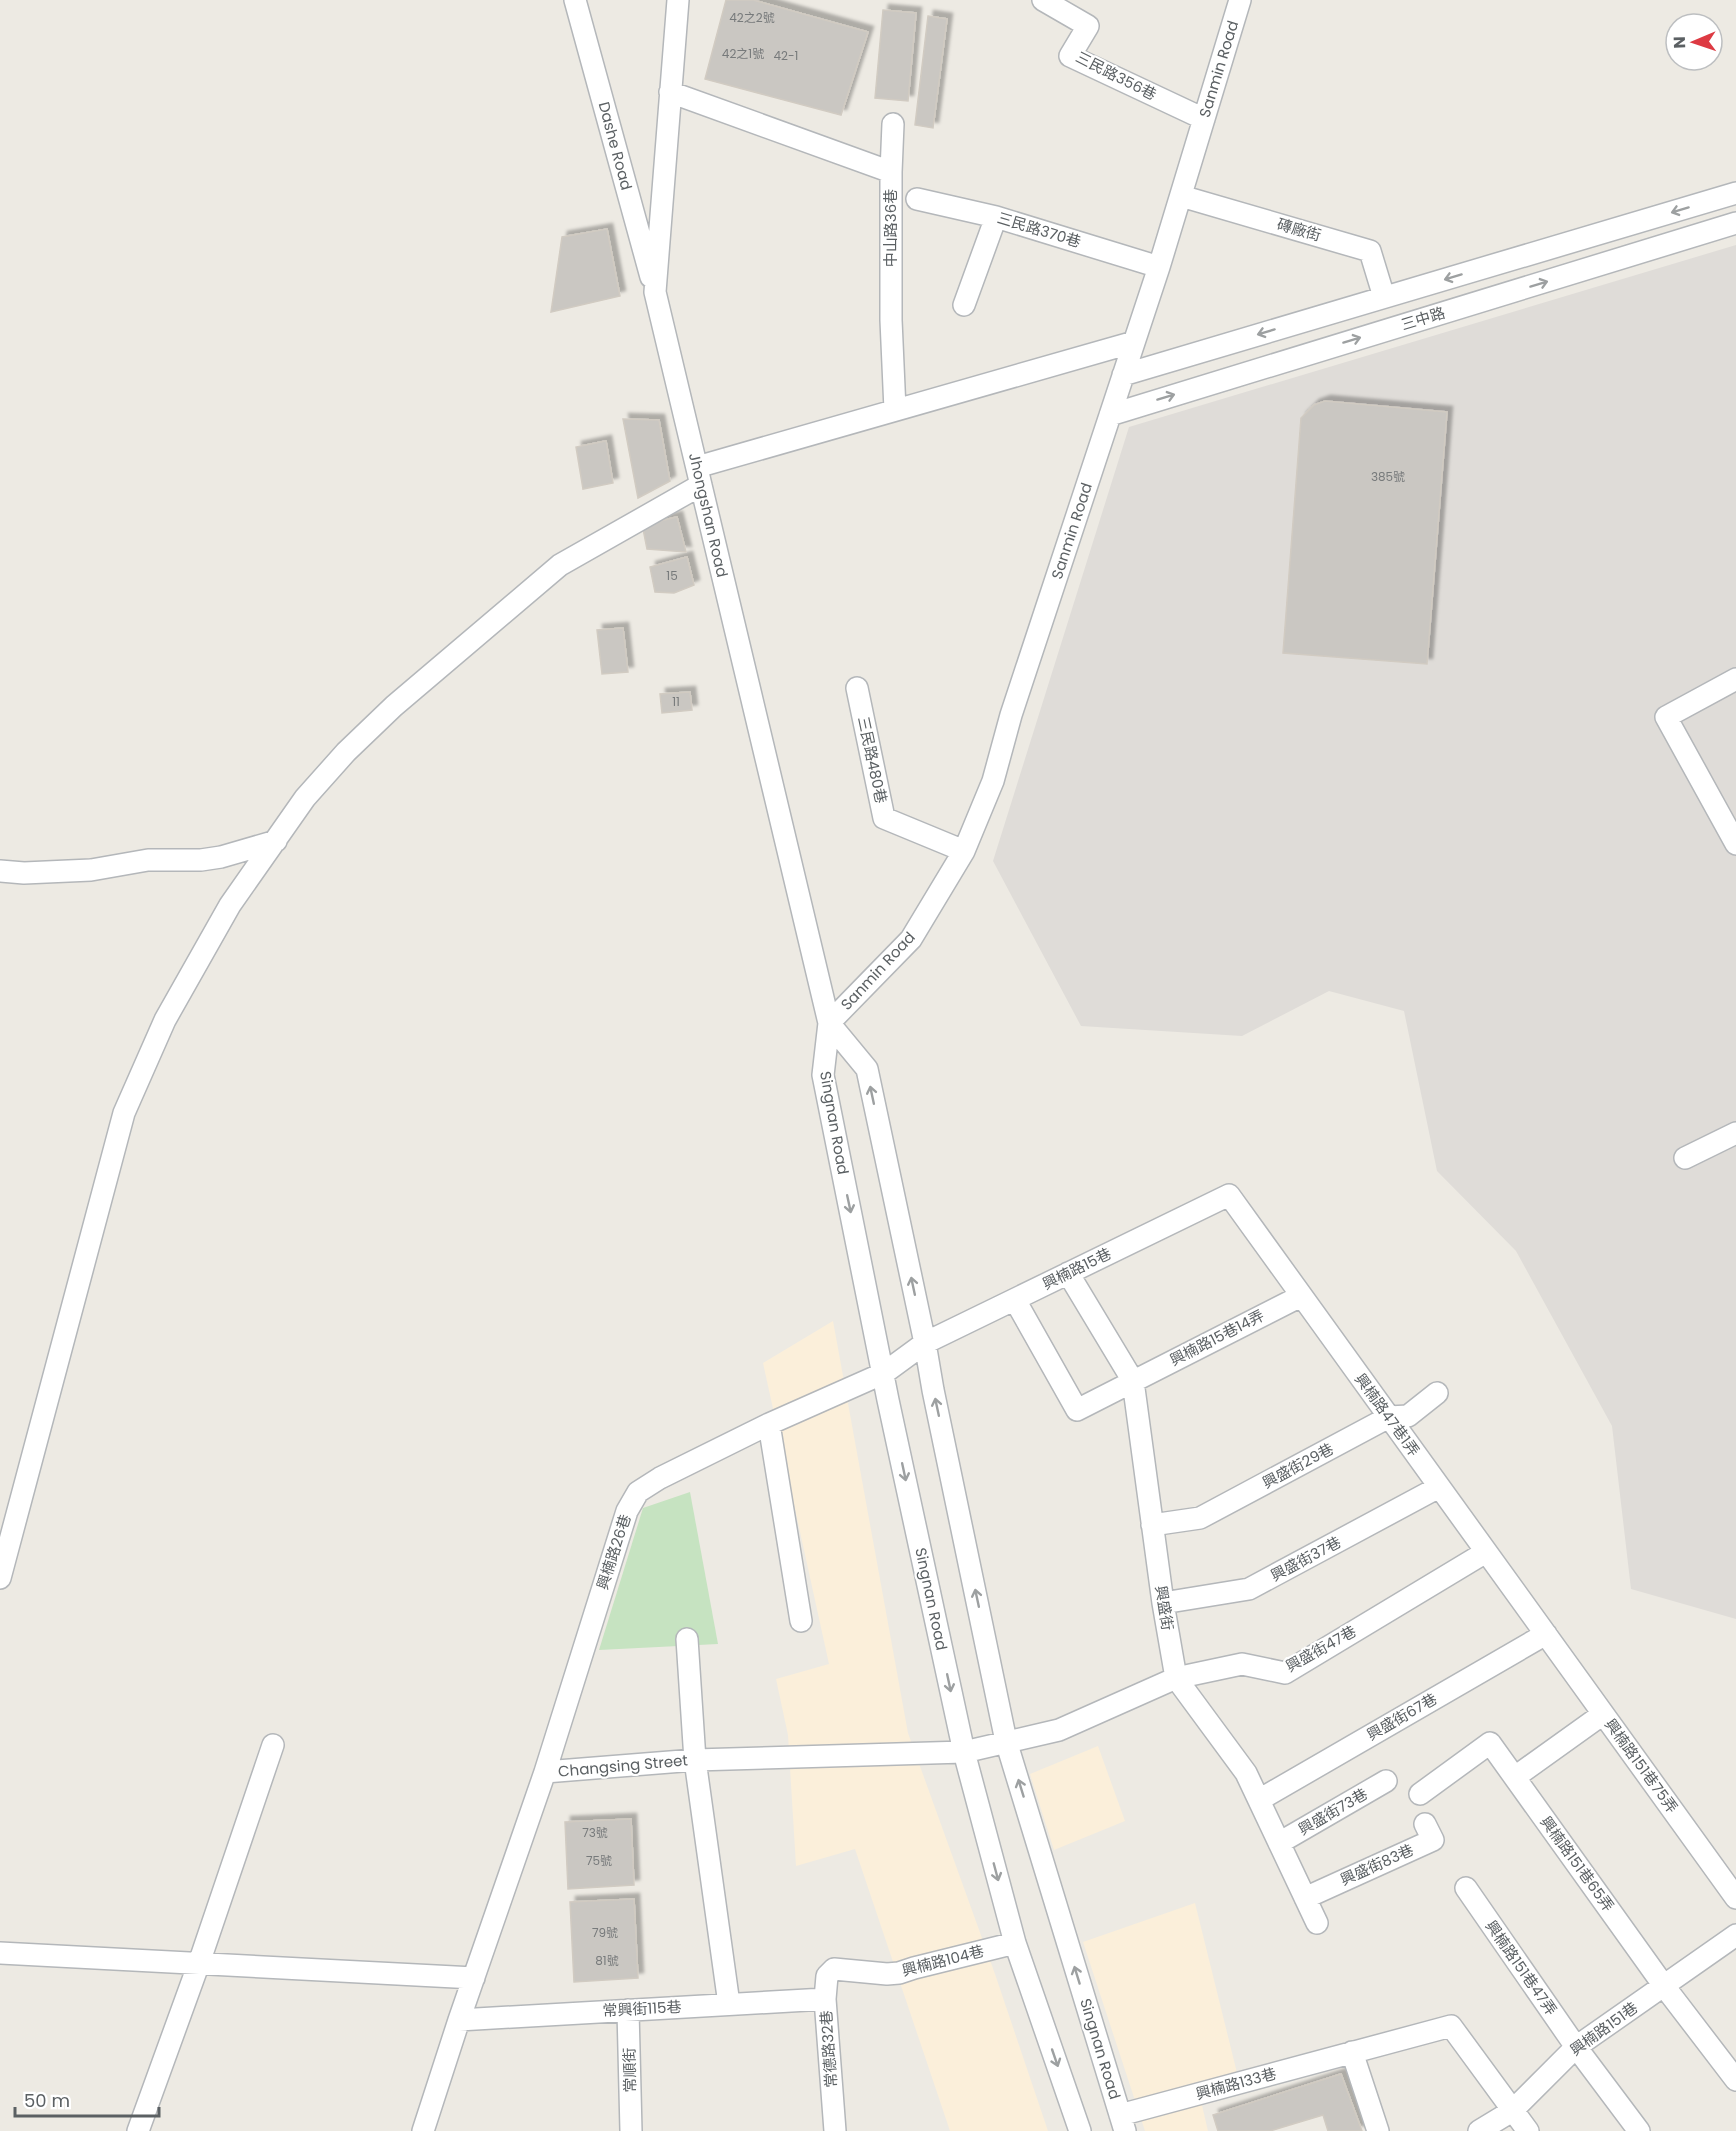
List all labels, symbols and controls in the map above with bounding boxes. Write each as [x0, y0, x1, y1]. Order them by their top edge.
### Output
house number: 42之2號 [729, 9, 775, 26]
north arrow [1664, 12, 1724, 72]
street label: Sanmin Road [1194, 18, 1243, 120]
text: N [1668, 36, 1691, 49]
house number: 42之1號 [722, 45, 764, 62]
street label: 三民路356巷 [1072, 46, 1160, 105]
house number: 42-1 [774, 47, 798, 64]
street label: Dashe Road [594, 99, 637, 192]
street label: 中山路36巷 [880, 189, 901, 267]
one-way arrow [1671, 204, 1690, 216]
street label: 三民路370巷 [995, 207, 1084, 252]
street label: 磚廠街 [1275, 213, 1324, 246]
one-way arrow [1444, 272, 1463, 283]
one-way arrow [1529, 277, 1548, 288]
street label: 三中路 [1398, 302, 1447, 335]
one-way arrow [1257, 327, 1276, 338]
one-way arrow [1342, 334, 1361, 345]
one-way arrow [1156, 391, 1175, 402]
street label: Jhongshan Road [684, 451, 733, 579]
house number: 385號 [1371, 468, 1405, 485]
street label: Sanmin Road [1046, 480, 1097, 582]
house number: 15 [666, 567, 678, 584]
house number: 11 [672, 693, 680, 710]
street label: 三民路480巷 [853, 715, 892, 805]
street label: Sanmin Road [836, 927, 920, 1014]
street label: Singnan Road [815, 1070, 854, 1176]
one-way arrow [866, 1086, 877, 1105]
one-way arrow [844, 1194, 855, 1214]
street label: 興楠路15巷 [1039, 1243, 1115, 1294]
one-way arrow [907, 1276, 918, 1296]
street label: 興楠路15巷14弄 [1166, 1305, 1268, 1370]
street label: 興楠路47巷1弄 [1350, 1369, 1425, 1460]
one-way arrow [931, 1398, 942, 1417]
street label: 興盛街29巷 [1258, 1438, 1337, 1493]
one-way arrow [899, 1461, 910, 1481]
street label: 興楠路26巷 [591, 1511, 636, 1592]
street label: 興盛街37巷 [1267, 1531, 1345, 1586]
street label: Singnan Road [910, 1546, 953, 1652]
street label: 興盛街 [1151, 1584, 1178, 1632]
one-way arrow [971, 1589, 982, 1608]
street label: 興盛街47巷 [1282, 1621, 1360, 1677]
one-way arrow [944, 1673, 955, 1692]
street label: 興盛街67巷 [1363, 1688, 1441, 1745]
street label: 興楠路151巷75弄 [1600, 1714, 1683, 1817]
street label: Changsing Street [557, 1749, 689, 1782]
one-way arrow [1015, 1779, 1026, 1798]
street label: 興盛街73巷 [1294, 1783, 1371, 1840]
street label: 興楠路151巷65弄 [1536, 1812, 1619, 1916]
house number: 73號 [582, 1824, 608, 1841]
street label: 興盛街83巷 [1337, 1839, 1417, 1890]
house number: 75號 [586, 1852, 612, 1869]
one-way arrow [990, 1862, 1002, 1881]
street label: 興楠路151巷47弄 [1481, 1916, 1562, 2019]
house number: 79號 [592, 1924, 618, 1941]
street label: 興楠路104巷 [900, 1940, 986, 1981]
house number: 81號 [595, 1952, 619, 1969]
one-way arrow [1071, 1965, 1082, 1984]
street label: 常興街115巷 [602, 1996, 682, 2021]
street label: Singnan Road [1075, 1996, 1126, 2102]
street label: 興楠路151巷 [1566, 1997, 1642, 2060]
street label: 常德路32巷 [815, 2010, 842, 2088]
street label: 常順街 [619, 2047, 640, 2093]
one-way arrow [1050, 2048, 1061, 2067]
street label: 興楠路133巷 [1193, 2063, 1278, 2104]
scale bar [15, 2080, 159, 2118]
text: 50 m [24, 2088, 70, 2113]

